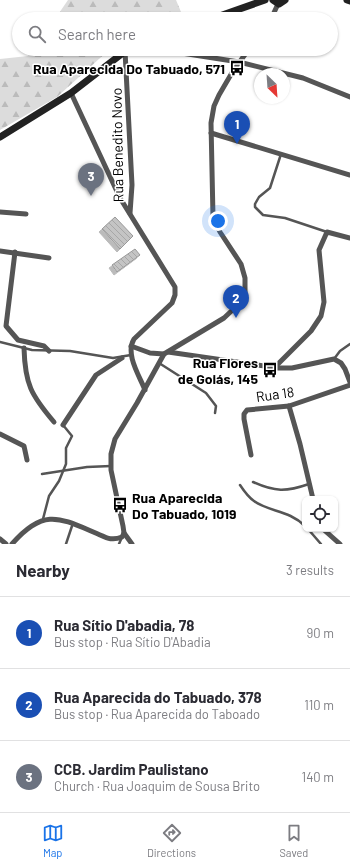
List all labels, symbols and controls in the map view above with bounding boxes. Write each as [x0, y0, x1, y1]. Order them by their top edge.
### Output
search box [12, 12, 338, 56]
icon: search [26, 23, 48, 45]
text: Search here [58, 25, 136, 43]
bus stop icon: Rua Aparecida Do Tabuado, 571 [228, 59, 246, 77]
place label: Rua Aparecida Do Tabuado, 571 [33, 60, 225, 77]
north arrow [254, 68, 290, 104]
street label: Rua Benedito Novo [108, 88, 126, 202]
pin: 1 [224, 111, 250, 144]
pin: 3 [78, 163, 104, 196]
your location [208, 211, 228, 231]
pin: 2 [223, 285, 249, 318]
place label: Rua Flores de Goiás, 145 [178, 354, 258, 387]
bus stop icon: Rua Flores de Goiás, 145 [261, 361, 279, 379]
street label: Rua 18 [255, 383, 295, 405]
place label: Rua Aparecida Do Tabuado, 1019 [132, 489, 236, 522]
bus stop icon: Rua Aparecida Do Tabuado, 1019 [111, 496, 129, 514]
map controls [302, 496, 338, 532]
button: locate [302, 496, 338, 532]
text: Nearby [16, 560, 70, 580]
text: 3 results [286, 562, 334, 578]
text: Rua Sítio D'abadia, 78 [54, 616, 194, 634]
text: 1 [27, 625, 31, 641]
text: 90 m [307, 625, 334, 641]
text: Bus stop · Rua Sítio D'Abadia [54, 634, 211, 650]
text: Rua Aparecida do Tabuado, 378 [54, 688, 262, 706]
text: 2 [25, 697, 33, 713]
text: 110 m [304, 697, 334, 713]
text: Bus stop · Rua Aparecida do Taboado [54, 706, 260, 722]
text: CCB. Jardim Paulistano [54, 760, 209, 778]
text: 3 [25, 769, 33, 785]
text: 140 m [302, 769, 334, 785]
text: Church · Rua Joaquim de Sousa Brito [54, 778, 260, 794]
tab: Map [42, 822, 64, 859]
tab: Directions [147, 822, 196, 859]
tab: Saved [279, 822, 308, 859]

